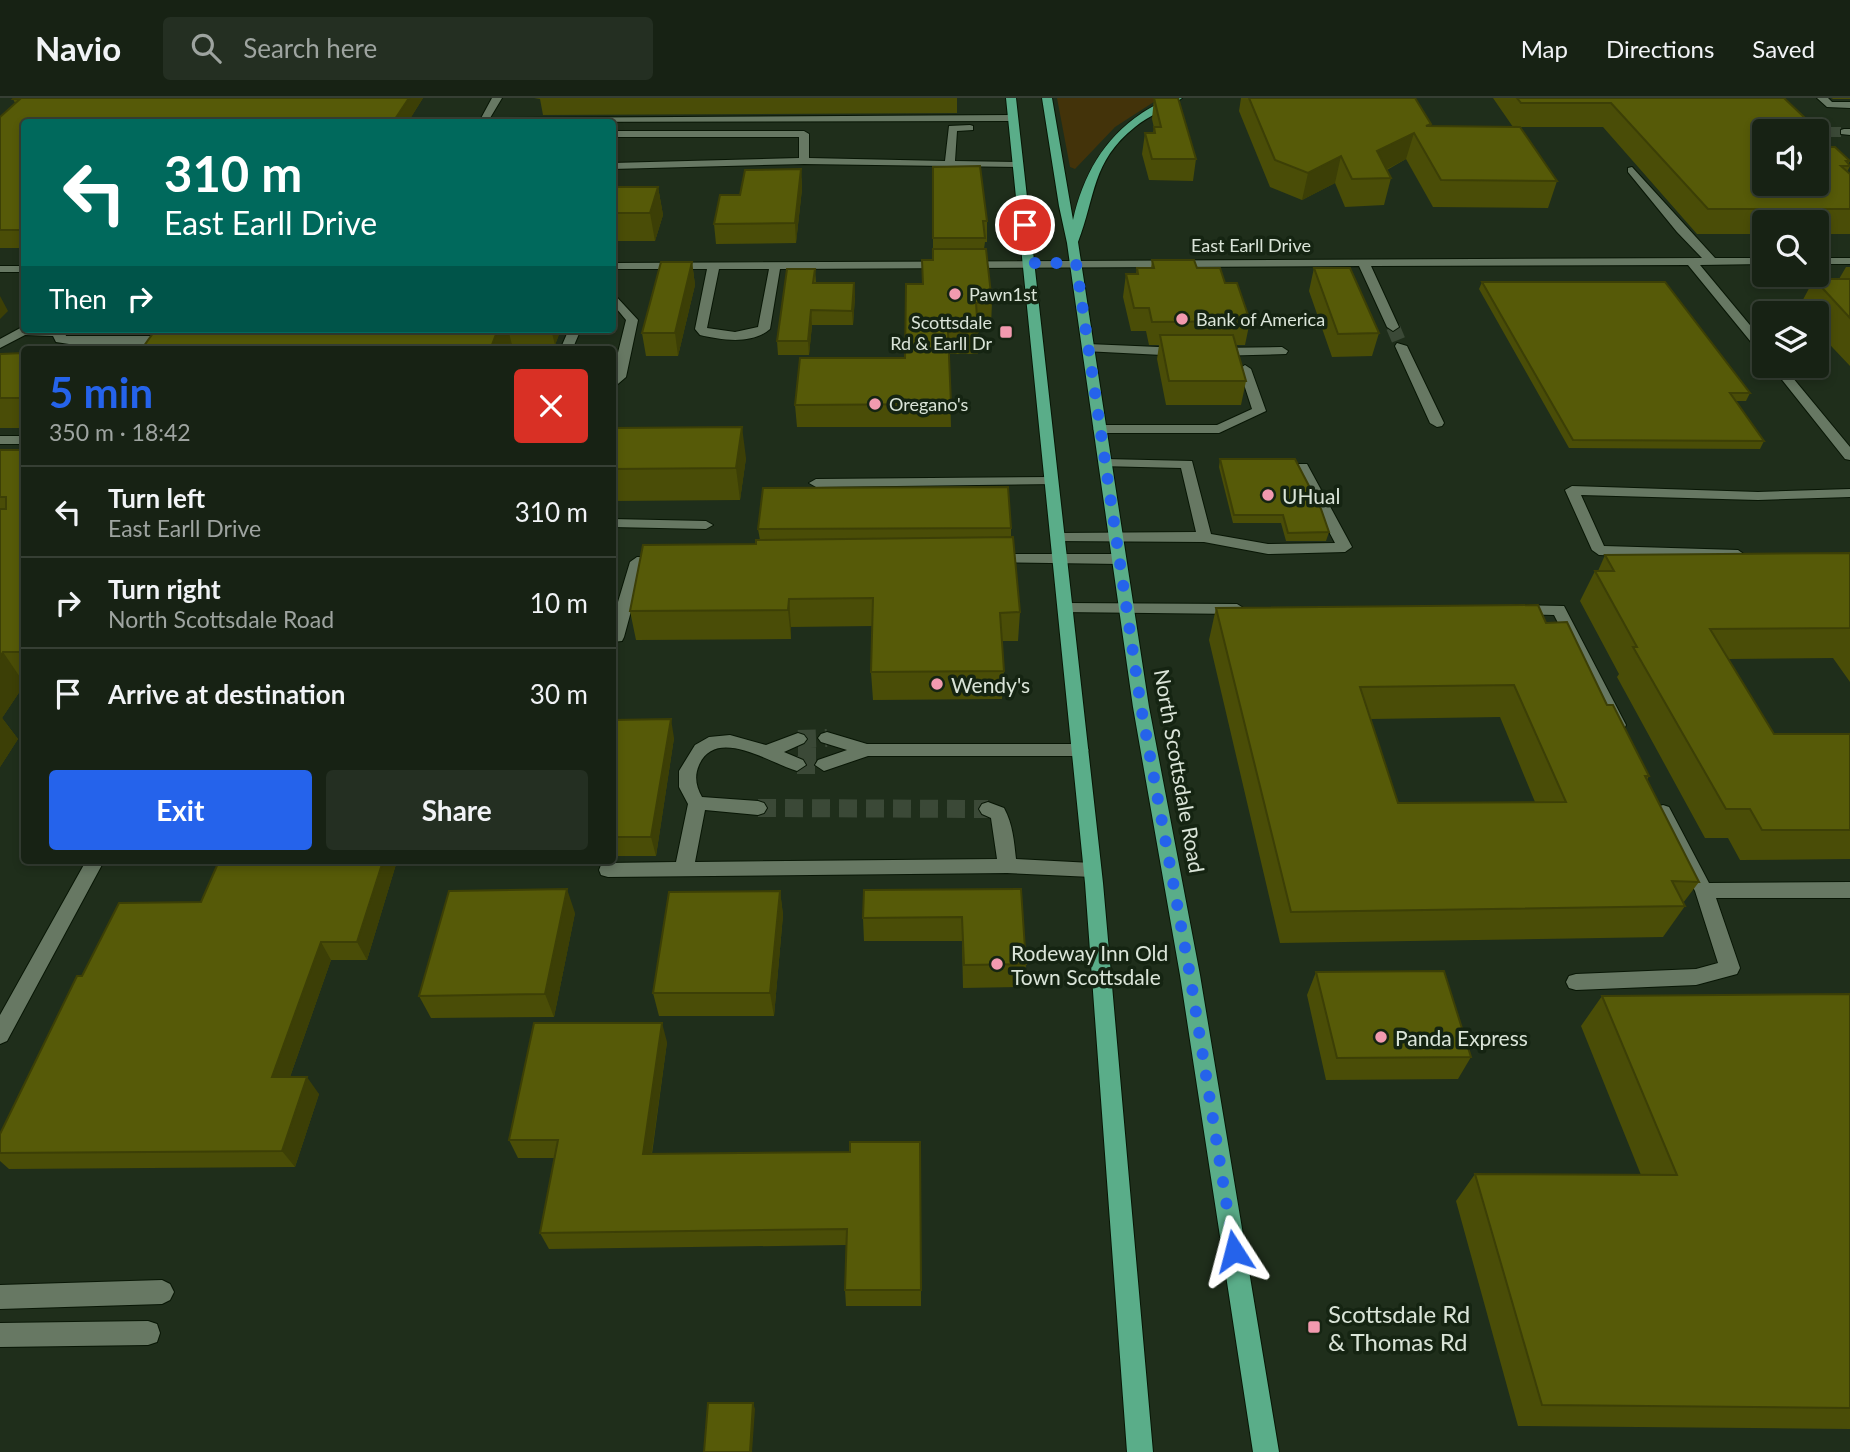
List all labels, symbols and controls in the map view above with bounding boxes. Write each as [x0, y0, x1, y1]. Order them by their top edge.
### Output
search box [163, 17, 653, 80]
text: Navio [35, 28, 121, 68]
icon: search [187, 29, 225, 67]
text: Search here [243, 32, 377, 64]
text: Map [1521, 34, 1568, 63]
text: Directions [1606, 34, 1714, 63]
text: Saved [1752, 34, 1815, 63]
map controls [1752, 119, 1829, 378]
button: sound [1752, 119, 1829, 196]
text: 310 m [164, 144, 302, 202]
icon: left [49, 147, 140, 238]
pin [995, 195, 1055, 255]
text: East Earll Drive [164, 203, 377, 242]
icon: arrive [1006, 206, 1044, 244]
button: search [1752, 210, 1829, 287]
street label: East Earll Drive [1191, 234, 1311, 256]
icon: right [121, 280, 159, 318]
text: Then [49, 283, 107, 315]
place label: Pawn1st [969, 283, 1038, 305]
marker: Pawn1st [947, 286, 963, 302]
button: layers [1752, 301, 1829, 378]
place label: Bank of America [1196, 308, 1325, 330]
place label: Scottsdale Rd & Earll Dr [890, 311, 992, 354]
marker: Bank of America [1174, 311, 1190, 327]
marker: Scottsdale Rd & Earll Dr [998, 324, 1014, 340]
text: 5 min [49, 367, 153, 417]
button: close [514, 369, 588, 443]
place label: Oregano's [889, 393, 969, 415]
marker: Oregano's [867, 396, 883, 412]
text: 350 m · 18:42 [49, 418, 191, 446]
text: Turn left [108, 482, 205, 514]
place label: UHual [1282, 483, 1340, 508]
marker: UHual [1260, 487, 1276, 503]
icon: left [49, 493, 87, 531]
text: 310 m [515, 496, 588, 528]
text: East Earll Drive [108, 514, 261, 542]
text: Turn right [108, 573, 221, 605]
icon: right [49, 584, 87, 622]
text: 10 m [530, 587, 588, 619]
text: North Scottsdale Road [108, 605, 334, 633]
street label: North Scottsdale Road [1150, 667, 1210, 875]
place label: Wendy's [951, 672, 1030, 697]
icon: arrive [49, 675, 87, 713]
marker: Wendy's [929, 676, 945, 692]
text: Arrive at destination [108, 678, 345, 710]
text: 30 m [530, 678, 588, 710]
button: Exit [49, 770, 312, 850]
button: Share [326, 770, 588, 850]
place label: Rodeway Inn Old Town Scottsdale [1011, 940, 1168, 989]
marker: Rodeway Inn Old Town Scottsdale [989, 956, 1005, 972]
place label: Panda Express [1395, 1025, 1528, 1050]
marker: Panda Express [1373, 1029, 1389, 1045]
position arrow [1197, 1214, 1271, 1288]
place label: Scottsdale Rd & Thomas Rd [1328, 1299, 1470, 1356]
marker: Scottsdale Rd & Thomas Rd [1306, 1319, 1322, 1335]

